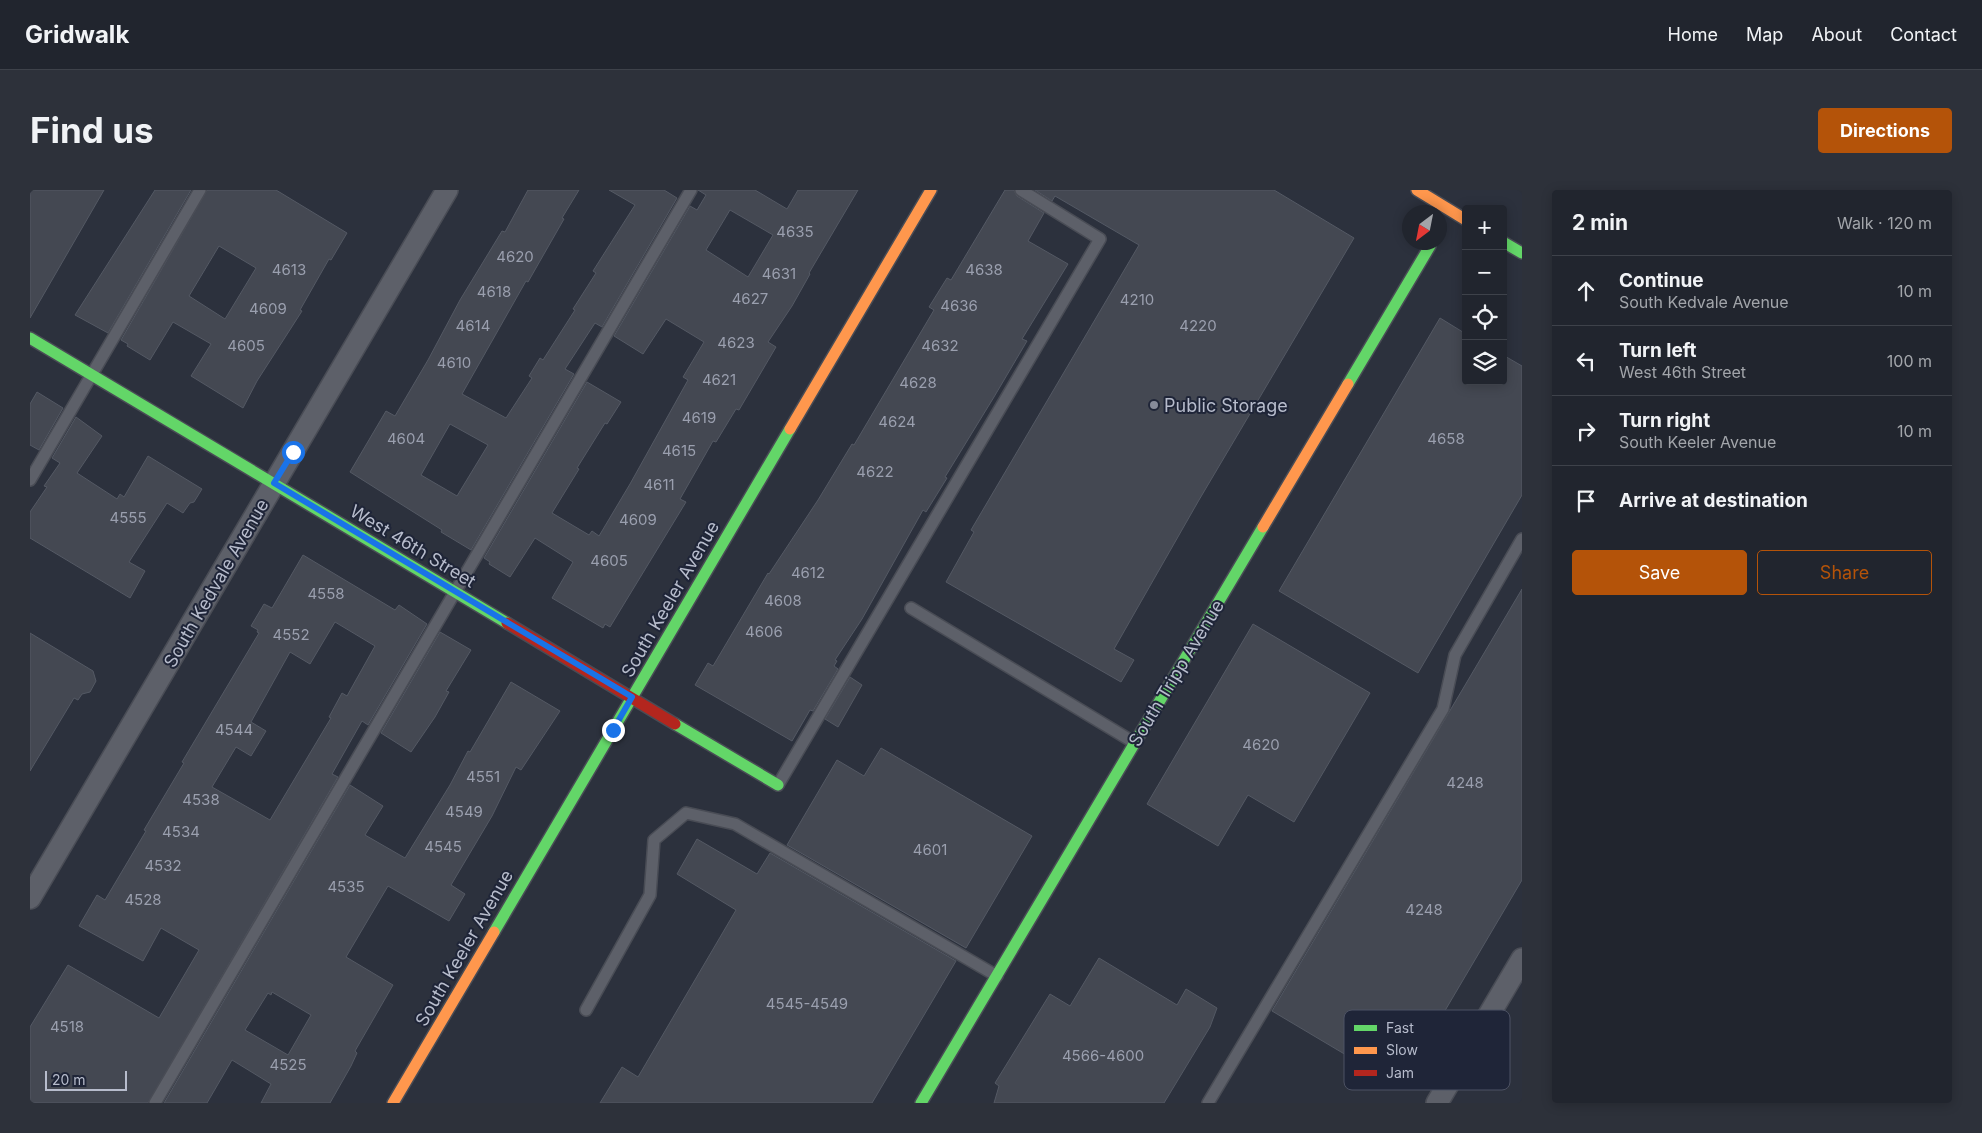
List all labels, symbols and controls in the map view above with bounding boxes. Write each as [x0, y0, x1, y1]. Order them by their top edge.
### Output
text: Gridwalk [25, 20, 129, 49]
text: Home [1668, 24, 1718, 45]
text: Map [1746, 24, 1783, 45]
text: About [1811, 24, 1862, 45]
text: Contact [1890, 24, 1957, 45]
button: Directions [1818, 108, 1952, 153]
text: Find us [30, 109, 154, 151]
north arrow [1402, 205, 1447, 250]
map controls [1462, 205, 1507, 385]
button: + [1462, 205, 1507, 250]
text: 2 min [1572, 210, 1628, 235]
text: Walk · 120 m [1837, 213, 1932, 233]
house number: 4635 [776, 222, 814, 241]
house number: 4620 [496, 247, 534, 266]
button: − [1462, 250, 1507, 295]
house number: 4613 [272, 260, 306, 279]
house number: 4638 [965, 260, 1003, 279]
house number: 4631 [762, 264, 796, 283]
text: Continue [1619, 269, 1704, 292]
icon: ahead [1572, 277, 1600, 305]
text: 10 m [1897, 281, 1932, 301]
house number: 4618 [477, 282, 511, 301]
house number: 4627 [732, 289, 768, 308]
house number: 4210 [1120, 290, 1154, 309]
text: South Kedvale Avenue [1619, 292, 1789, 312]
button: locate [1462, 295, 1507, 340]
house number: 4636 [940, 296, 978, 315]
house number: 4609 [249, 299, 287, 318]
house number: 4614 [456, 316, 490, 335]
house number: 4220 [1179, 316, 1217, 335]
house number: 4623 [717, 333, 755, 352]
house number: 4605 [227, 336, 265, 355]
house number: 4632 [921, 336, 959, 355]
text: Turn left [1619, 339, 1697, 362]
button: layers [1462, 340, 1507, 385]
icon: left [1572, 347, 1600, 375]
text: 100 m [1887, 351, 1932, 371]
house number: 4610 [437, 353, 471, 372]
text: West 46th Street [1619, 362, 1746, 382]
house number: 4621 [702, 370, 736, 389]
house number: 4628 [899, 373, 937, 392]
place label: Public Storage [1164, 395, 1288, 416]
marker: Public Storage [1148, 399, 1160, 411]
house number: 4619 [682, 408, 716, 427]
text: Turn right [1619, 409, 1710, 432]
house number: 4624 [878, 412, 916, 431]
icon: right [1572, 417, 1600, 445]
text: 10 m [1897, 421, 1932, 441]
house number: 4604 [387, 429, 425, 448]
house number: 4658 [1427, 429, 1465, 448]
text: South Keeler Avenue [1619, 432, 1776, 452]
route start [282, 441, 305, 464]
house number: 4615 [662, 441, 696, 460]
house number: 4622 [856, 462, 894, 481]
house number: 4611 [643, 475, 675, 494]
icon: arrive [1572, 487, 1600, 515]
text: Arrive at destination [1619, 489, 1808, 512]
street label: South Kedvale Avenue [159, 495, 273, 671]
street label: West 46th Street [346, 500, 480, 592]
house number: 4555 [109, 508, 147, 527]
house number: 4609 [619, 510, 657, 529]
street label: South Keeler Avenue [617, 517, 723, 681]
button: Save [1572, 550, 1747, 595]
button: Share [1757, 550, 1932, 595]
house number: 4605 [590, 551, 628, 570]
house number: 4612 [791, 563, 825, 582]
house number: 4558 [307, 584, 345, 603]
house number: 4608 [764, 591, 802, 610]
street label: South Tripp Avenue [1124, 596, 1228, 750]
house number: 4606 [745, 622, 783, 641]
house number: 4552 [272, 625, 310, 644]
route end [602, 719, 625, 742]
house number: 4544 [215, 720, 253, 739]
house number: 4620 [1242, 735, 1280, 754]
house number: 4551 [466, 767, 500, 786]
house number: 4248 [1446, 773, 1484, 792]
house number: 4538 [182, 790, 220, 809]
house number: 4549 [445, 802, 483, 821]
house number: 4534 [162, 822, 200, 841]
house number: 4545 [424, 837, 462, 856]
house number: 4601 [913, 840, 947, 859]
house number: 4532 [144, 856, 182, 875]
street label: South Keeler Avenue [411, 866, 517, 1030]
house number: 4535 [327, 877, 365, 896]
house number: 4528 [124, 890, 162, 909]
house number: 4248 [1405, 900, 1443, 919]
house number: 4545-4549 [766, 994, 848, 1013]
legend [1344, 1010, 1510, 1090]
house number: 4518 [50, 1017, 84, 1036]
text: Fast [1386, 1019, 1414, 1036]
text: Slow [1386, 1041, 1418, 1058]
house number: 4566-4600 [1062, 1046, 1144, 1065]
house number: 4525 [269, 1055, 307, 1074]
text: Jam [1386, 1064, 1414, 1081]
scale bar [45, 1068, 128, 1091]
text: 20 m [52, 1071, 86, 1088]

